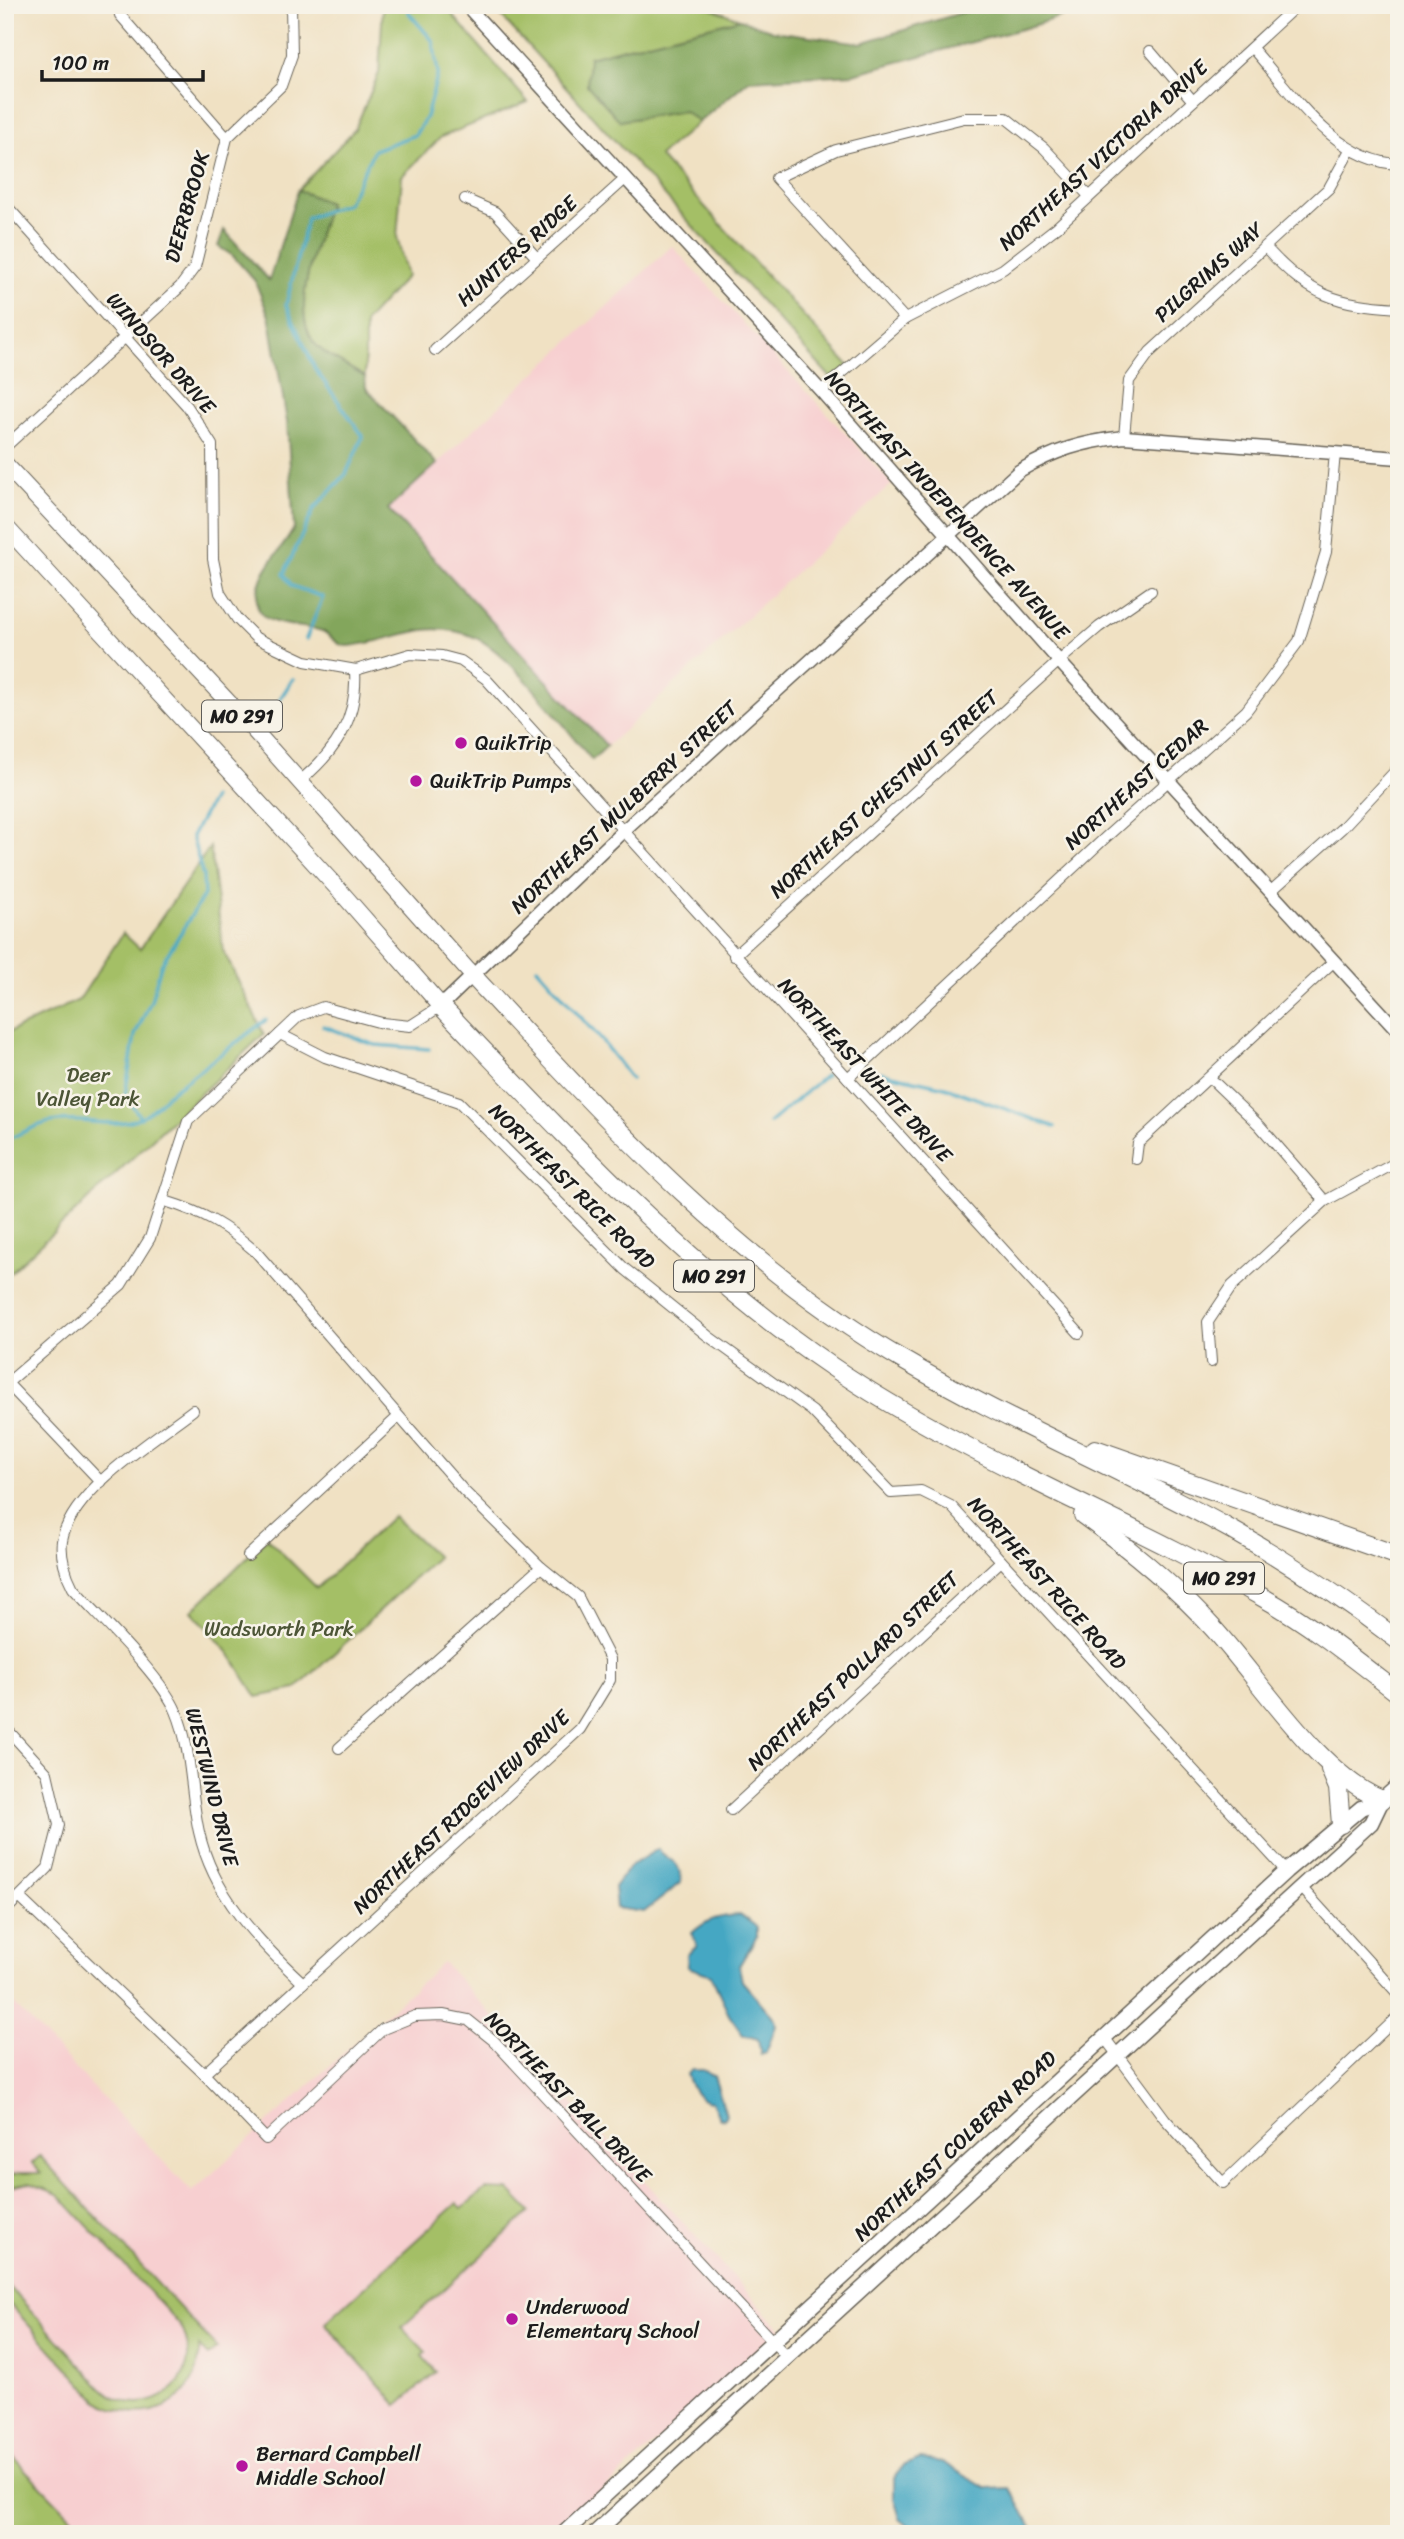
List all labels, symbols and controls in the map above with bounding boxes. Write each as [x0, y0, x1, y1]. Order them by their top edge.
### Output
scale bar [42, 38, 203, 82]
text: 100 m [52, 44, 109, 82]
street label: NORTHEAST VICTORIA DRIVE [989, 49, 1218, 260]
street label: DEERBROOK [153, 145, 221, 267]
street label: HUNTERS RIDGE [447, 185, 588, 316]
street label: PILGRIMS WAY [1145, 211, 1274, 332]
street label: WINDSOR DRIVE [97, 283, 226, 424]
street label: NORTHEAST INDEPENDENCE AVENUE [815, 361, 1080, 650]
street label: NORTHEAST CHESTNUT STREET [760, 679, 1009, 908]
street label: NORTHEAST MULBERRY STREET [501, 690, 748, 923]
road number: MO 291 [202, 701, 282, 732]
street label: NORTHEAST CEDAR [1055, 708, 1217, 860]
place label: QuikTrip [475, 724, 552, 762]
marker: QuikTrip [453, 735, 469, 751]
place label: QuikTrip Pumps [430, 762, 572, 800]
marker: QuikTrip Pumps [408, 773, 424, 789]
street label: NORTHEAST WHITE DRIVE [768, 968, 963, 1173]
park label: Deer Valley Park [36, 1056, 140, 1118]
street label: NORTHEAST RICE ROAD [479, 1093, 665, 1279]
road number: MO 291 [674, 1260, 754, 1292]
street label: NORTHEAST RICE ROAD [958, 1487, 1136, 1679]
street label: NORTHEAST POLLARD STREET [738, 1561, 970, 1780]
road number: MO 291 [1184, 1562, 1264, 1594]
park label: Wadsworth Park [204, 1610, 354, 1648]
street label: NORTHEAST RIDGEVIEW DRIVE [343, 1699, 580, 1924]
street label: WESTWIND DRIVE [174, 1703, 250, 1872]
street label: NORTHEAST BALL DRIVE [475, 2002, 662, 2193]
street label: NORTHEAST COLBERN ROAD [844, 2041, 1066, 2251]
place label: Underwood Elementary School [526, 2288, 700, 2350]
marker: Underwood Elementary School [504, 2311, 520, 2327]
place label: Bernard Campbell Middle School [256, 2435, 422, 2497]
marker: Bernard Campbell Middle School [234, 2458, 250, 2474]

